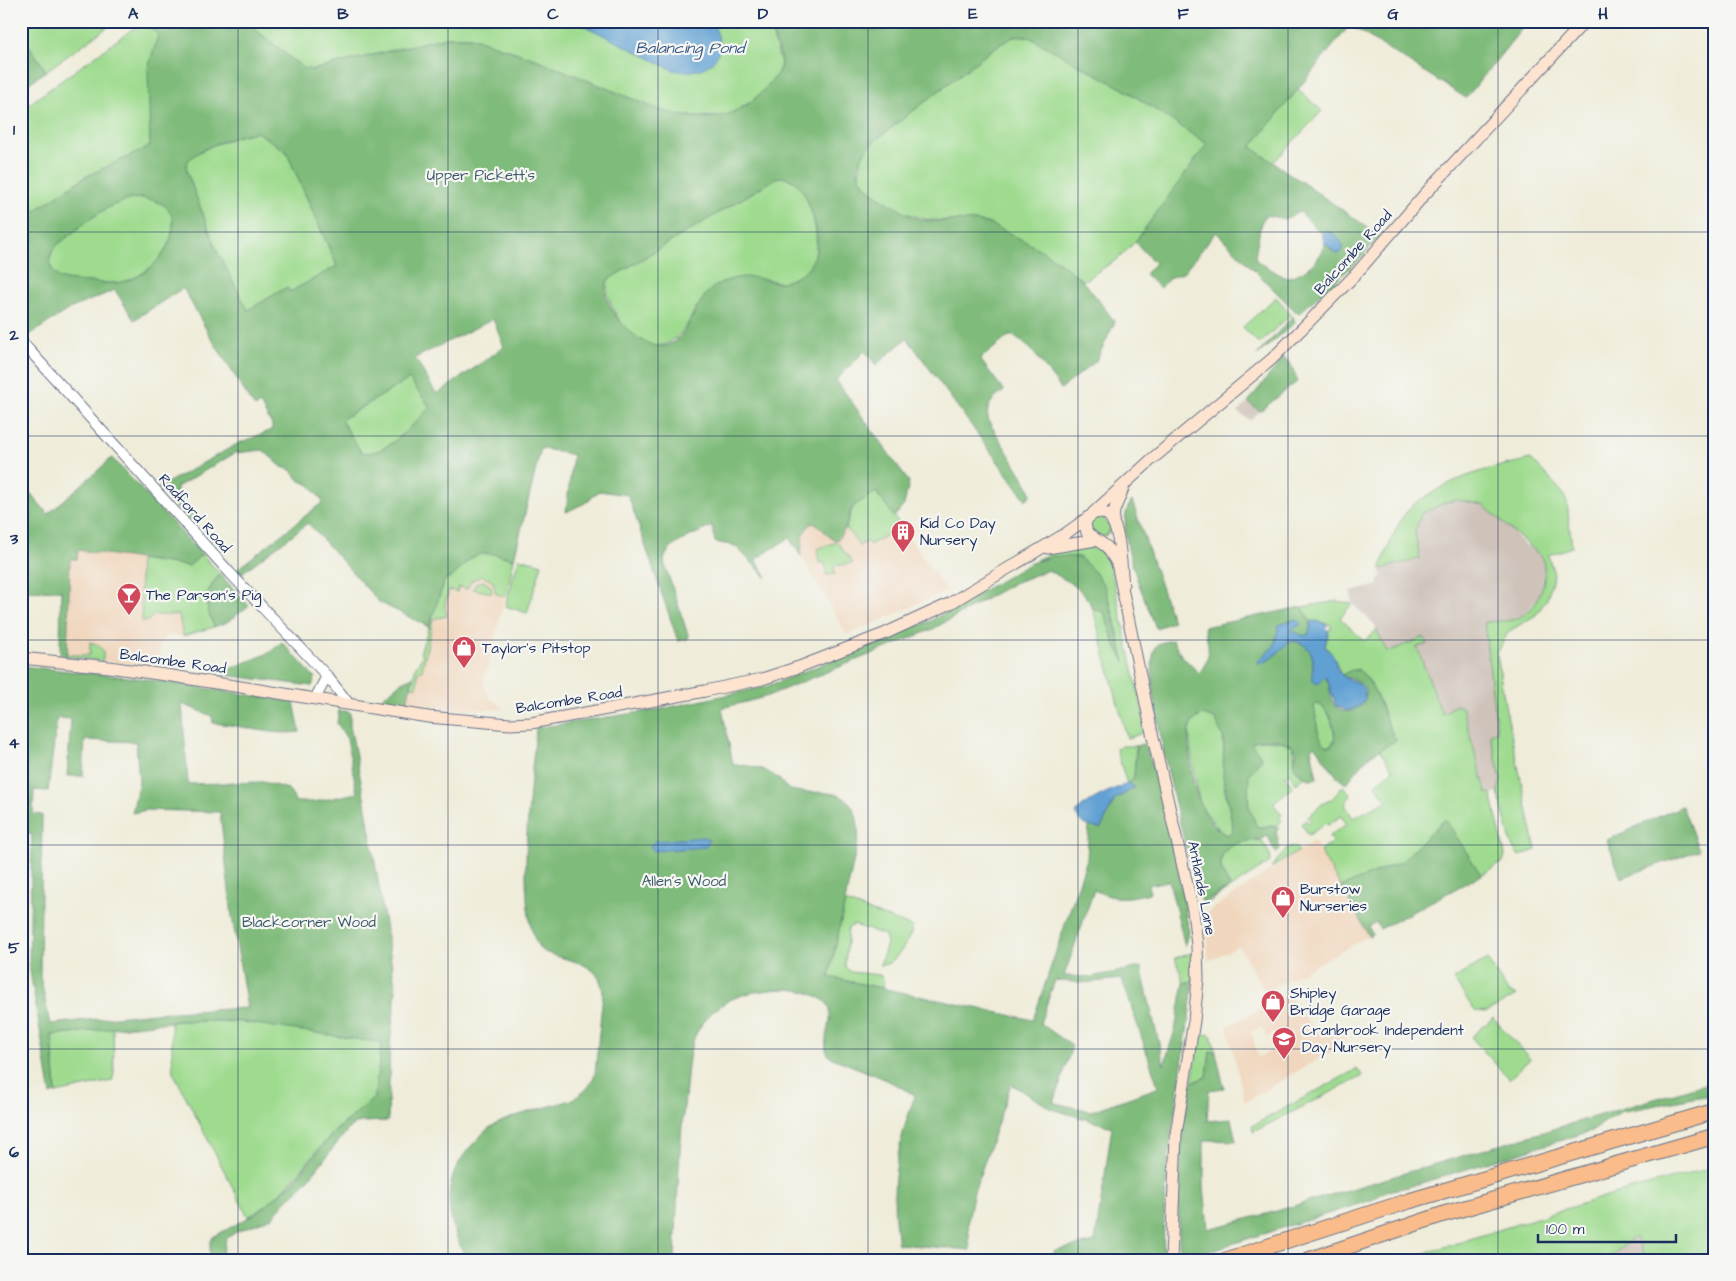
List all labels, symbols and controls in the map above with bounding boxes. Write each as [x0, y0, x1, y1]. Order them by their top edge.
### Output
text: A [128, 3, 139, 25]
text: B [337, 3, 349, 25]
text: C [547, 3, 559, 25]
text: D [758, 3, 769, 25]
text: E [968, 3, 978, 25]
text: F [1177, 3, 1189, 25]
text: G [1387, 3, 1399, 25]
text: H [1598, 3, 1608, 25]
water label: Balancing Pond [636, 37, 747, 60]
text: 1 [13, 119, 16, 141]
park label: Upper Pickett's [427, 165, 536, 186]
street label: Balcombe Road [1310, 205, 1397, 299]
text: 2 [8, 324, 19, 346]
street label: Radford Road [153, 469, 236, 558]
place label: Kid Co Day Nursery [920, 513, 996, 552]
building icon: Kid Co Day Nursery [890, 519, 916, 553]
text: 3 [9, 528, 19, 550]
bar icon: The Parson's Pig [116, 582, 142, 616]
place label: The Parson's Pig [146, 585, 262, 607]
shop icon: Taylor's Pitstop [451, 635, 477, 669]
place label: Taylor's Pitstop [482, 638, 591, 660]
street label: Balcombe Road [118, 644, 228, 679]
street label: Balcombe Road [514, 682, 624, 719]
text: 4 [9, 732, 20, 754]
street label: Antlands Lane [1182, 839, 1221, 937]
park label: Allen's Wood [642, 871, 727, 892]
place label: Burstow Nurseries [1300, 879, 1368, 917]
shop icon: Burstow Nurseries [1270, 885, 1296, 919]
park label: Blackcorner Wood [242, 912, 376, 933]
text: 5 [8, 937, 20, 959]
place label: Shipley Bridge Garage [1290, 983, 1391, 1022]
shop icon: Shipley Bridge Garage [1260, 989, 1286, 1023]
place label: Cranbrook Independent Day Nursery [1302, 1020, 1464, 1059]
school or university icon: Cranbrook Independent Day Nursery [1271, 1026, 1297, 1060]
text: 6 [9, 1141, 19, 1163]
scale bar [1538, 1211, 1676, 1243]
text: 100 m [1546, 1219, 1585, 1240]

